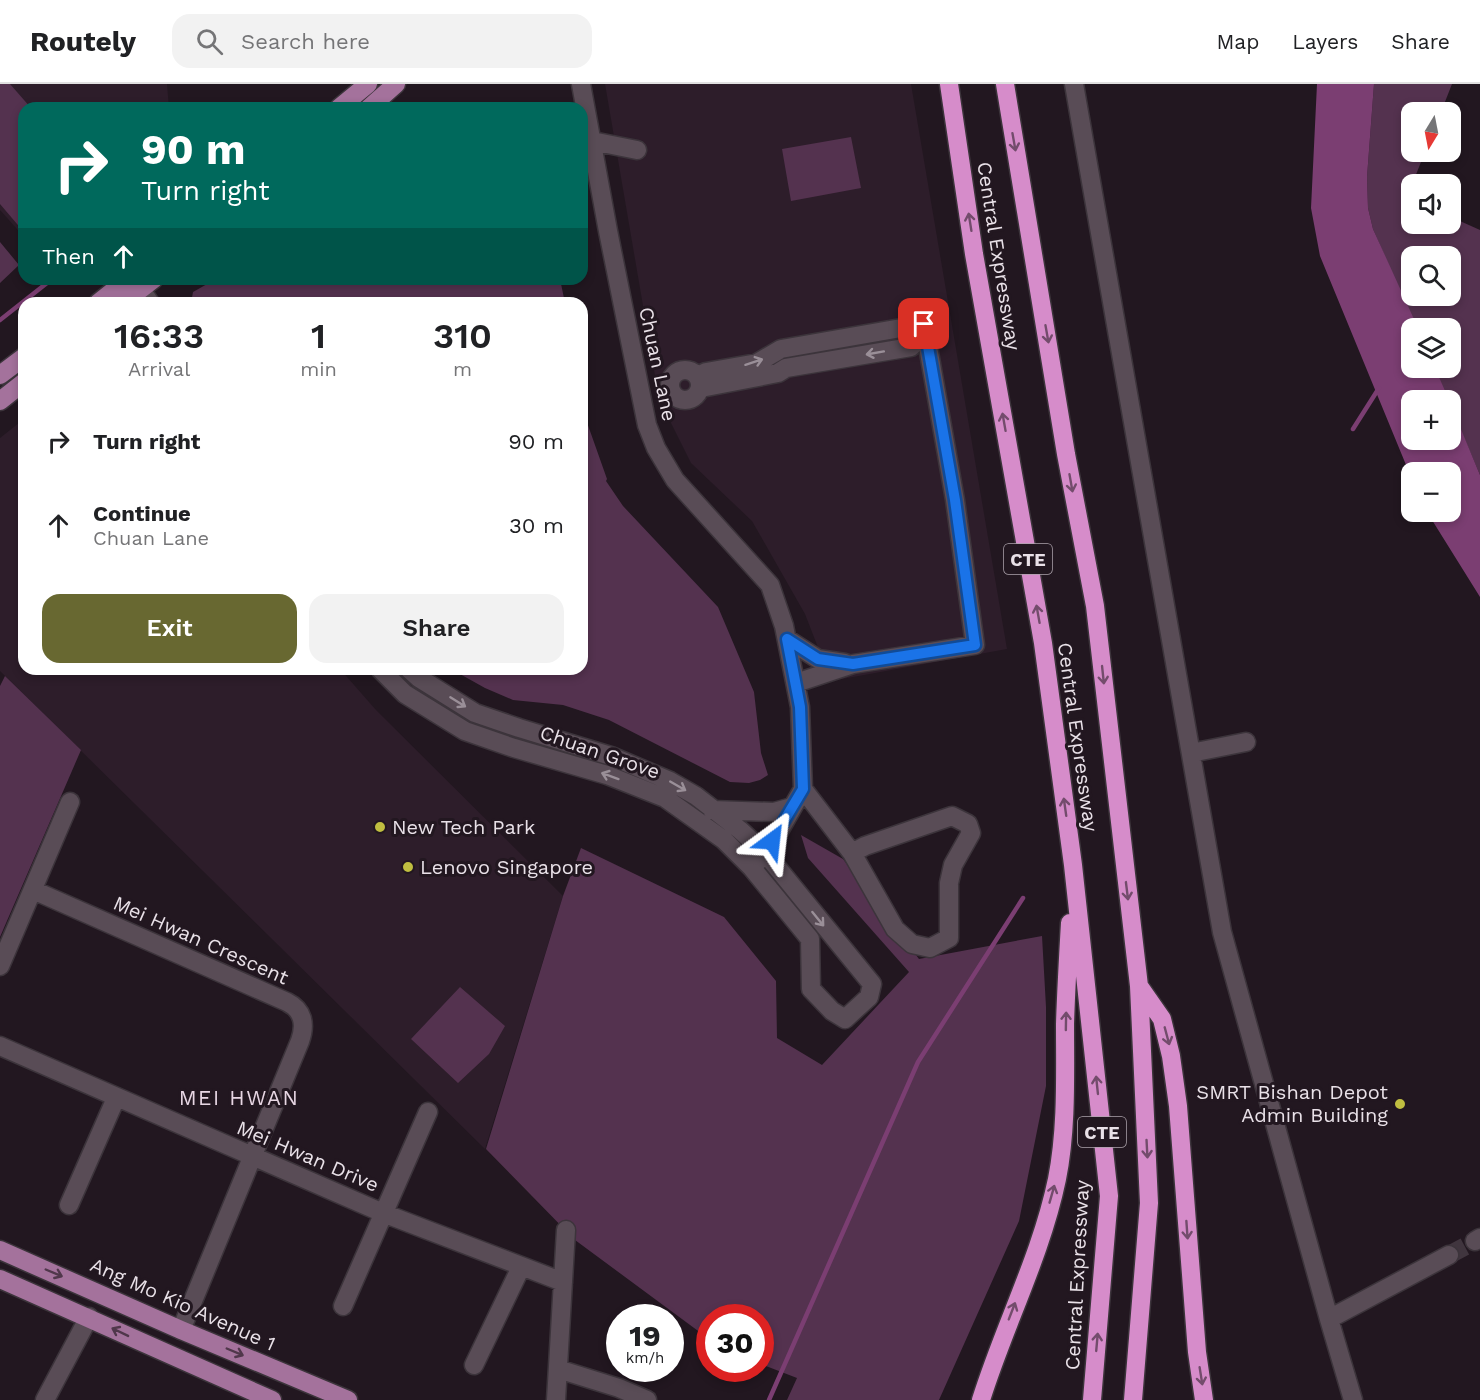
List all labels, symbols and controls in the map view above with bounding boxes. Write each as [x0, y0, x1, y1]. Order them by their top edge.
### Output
search box [172, 14, 592, 68]
text: Routely [30, 25, 136, 58]
icon: search [193, 25, 226, 58]
text: Search here [241, 29, 370, 54]
text: Map [1216, 29, 1259, 54]
text: Layers [1292, 29, 1358, 54]
text: Share [1391, 29, 1450, 54]
north arrow [1401, 102, 1461, 162]
map controls [1401, 102, 1461, 522]
text: 90 m [141, 125, 245, 174]
icon: right [42, 126, 120, 204]
one-way arrow [1009, 131, 1020, 151]
street label: Central Expressway [972, 160, 1026, 353]
button: sound [1401, 174, 1461, 234]
text: Turn right [141, 175, 270, 207]
one-way arrow [964, 213, 975, 233]
icon: ahead [107, 240, 140, 273]
text: Then [42, 244, 95, 269]
button: search [1401, 246, 1461, 306]
pin [898, 298, 949, 349]
street label: Chuan Lane [634, 305, 682, 423]
icon: arrive [907, 307, 940, 340]
text: 16:33 [114, 315, 204, 357]
text: 1 [311, 315, 326, 357]
text: 310 [433, 315, 492, 357]
button: layers [1401, 318, 1461, 378]
one-way arrow [1041, 324, 1052, 343]
one-way arrow [866, 348, 886, 359]
one-way arrow [744, 356, 763, 367]
text: Arrival [128, 357, 190, 381]
text: min [300, 357, 337, 381]
text: m [453, 357, 472, 381]
button: + [1401, 390, 1461, 450]
one-way arrow [998, 413, 1009, 432]
icon: right [42, 425, 75, 458]
text: Turn right [93, 429, 200, 454]
text: 90 m [508, 429, 564, 454]
button: − [1401, 462, 1461, 522]
one-way arrow [1066, 473, 1077, 492]
text: Continue [93, 501, 191, 526]
icon: ahead [42, 509, 75, 542]
text: 30 m [509, 513, 564, 538]
text: Chuan Lane [93, 526, 209, 550]
road number: CTE [1004, 544, 1052, 574]
button: Exit [42, 594, 297, 663]
button: Share [309, 594, 564, 663]
one-way arrow [1032, 605, 1043, 624]
street label: Central Expressway [1053, 641, 1103, 834]
one-way arrow [1098, 665, 1109, 685]
one-way arrow [449, 695, 466, 708]
street label: Chuan Grove [537, 720, 663, 784]
one-way arrow [601, 770, 620, 781]
one-way arrow [669, 780, 686, 792]
one-way arrow [1059, 798, 1070, 818]
position arrow [740, 809, 804, 873]
place label: New Tech Park [392, 815, 535, 839]
marker: New Tech Park [373, 820, 387, 834]
place label: Lenovo Singapore [420, 855, 593, 879]
marker: Lenovo Singapore [401, 860, 415, 874]
one-way arrow [1122, 881, 1133, 900]
street label: Mei Hwan Crescent [110, 891, 293, 990]
one-way arrow [812, 911, 825, 927]
one-way arrow [1060, 1011, 1071, 1031]
one-way arrow [1162, 1026, 1173, 1045]
one-way arrow [1091, 1075, 1102, 1095]
place label: SMRT Bishan Depot Admin Building [1196, 1080, 1389, 1127]
district label: MEI HWAN [179, 1085, 299, 1110]
marker: SMRT Bishan Depot Admin Building [1393, 1097, 1407, 1111]
street label: Mei Hwan Drive [233, 1115, 383, 1197]
road number: CTE [1078, 1117, 1126, 1147]
one-way arrow [1141, 1139, 1152, 1159]
street label: Central Expressway [1060, 1178, 1094, 1371]
one-way arrow [1047, 1185, 1059, 1204]
one-way arrow [1182, 1220, 1193, 1240]
street label: Ang Mo Kio Avenue 1 [87, 1252, 279, 1356]
one-way arrow [44, 1267, 62, 1279]
one-way arrow [1008, 1303, 1019, 1321]
speed limit sign: 30 [696, 1304, 774, 1382]
text: 19 [629, 1318, 661, 1353]
one-way arrow [111, 1326, 129, 1338]
one-way arrow [1091, 1332, 1102, 1352]
one-way arrow [225, 1347, 243, 1358]
text: km/h [626, 1349, 664, 1367]
one-way arrow [1195, 1366, 1206, 1385]

